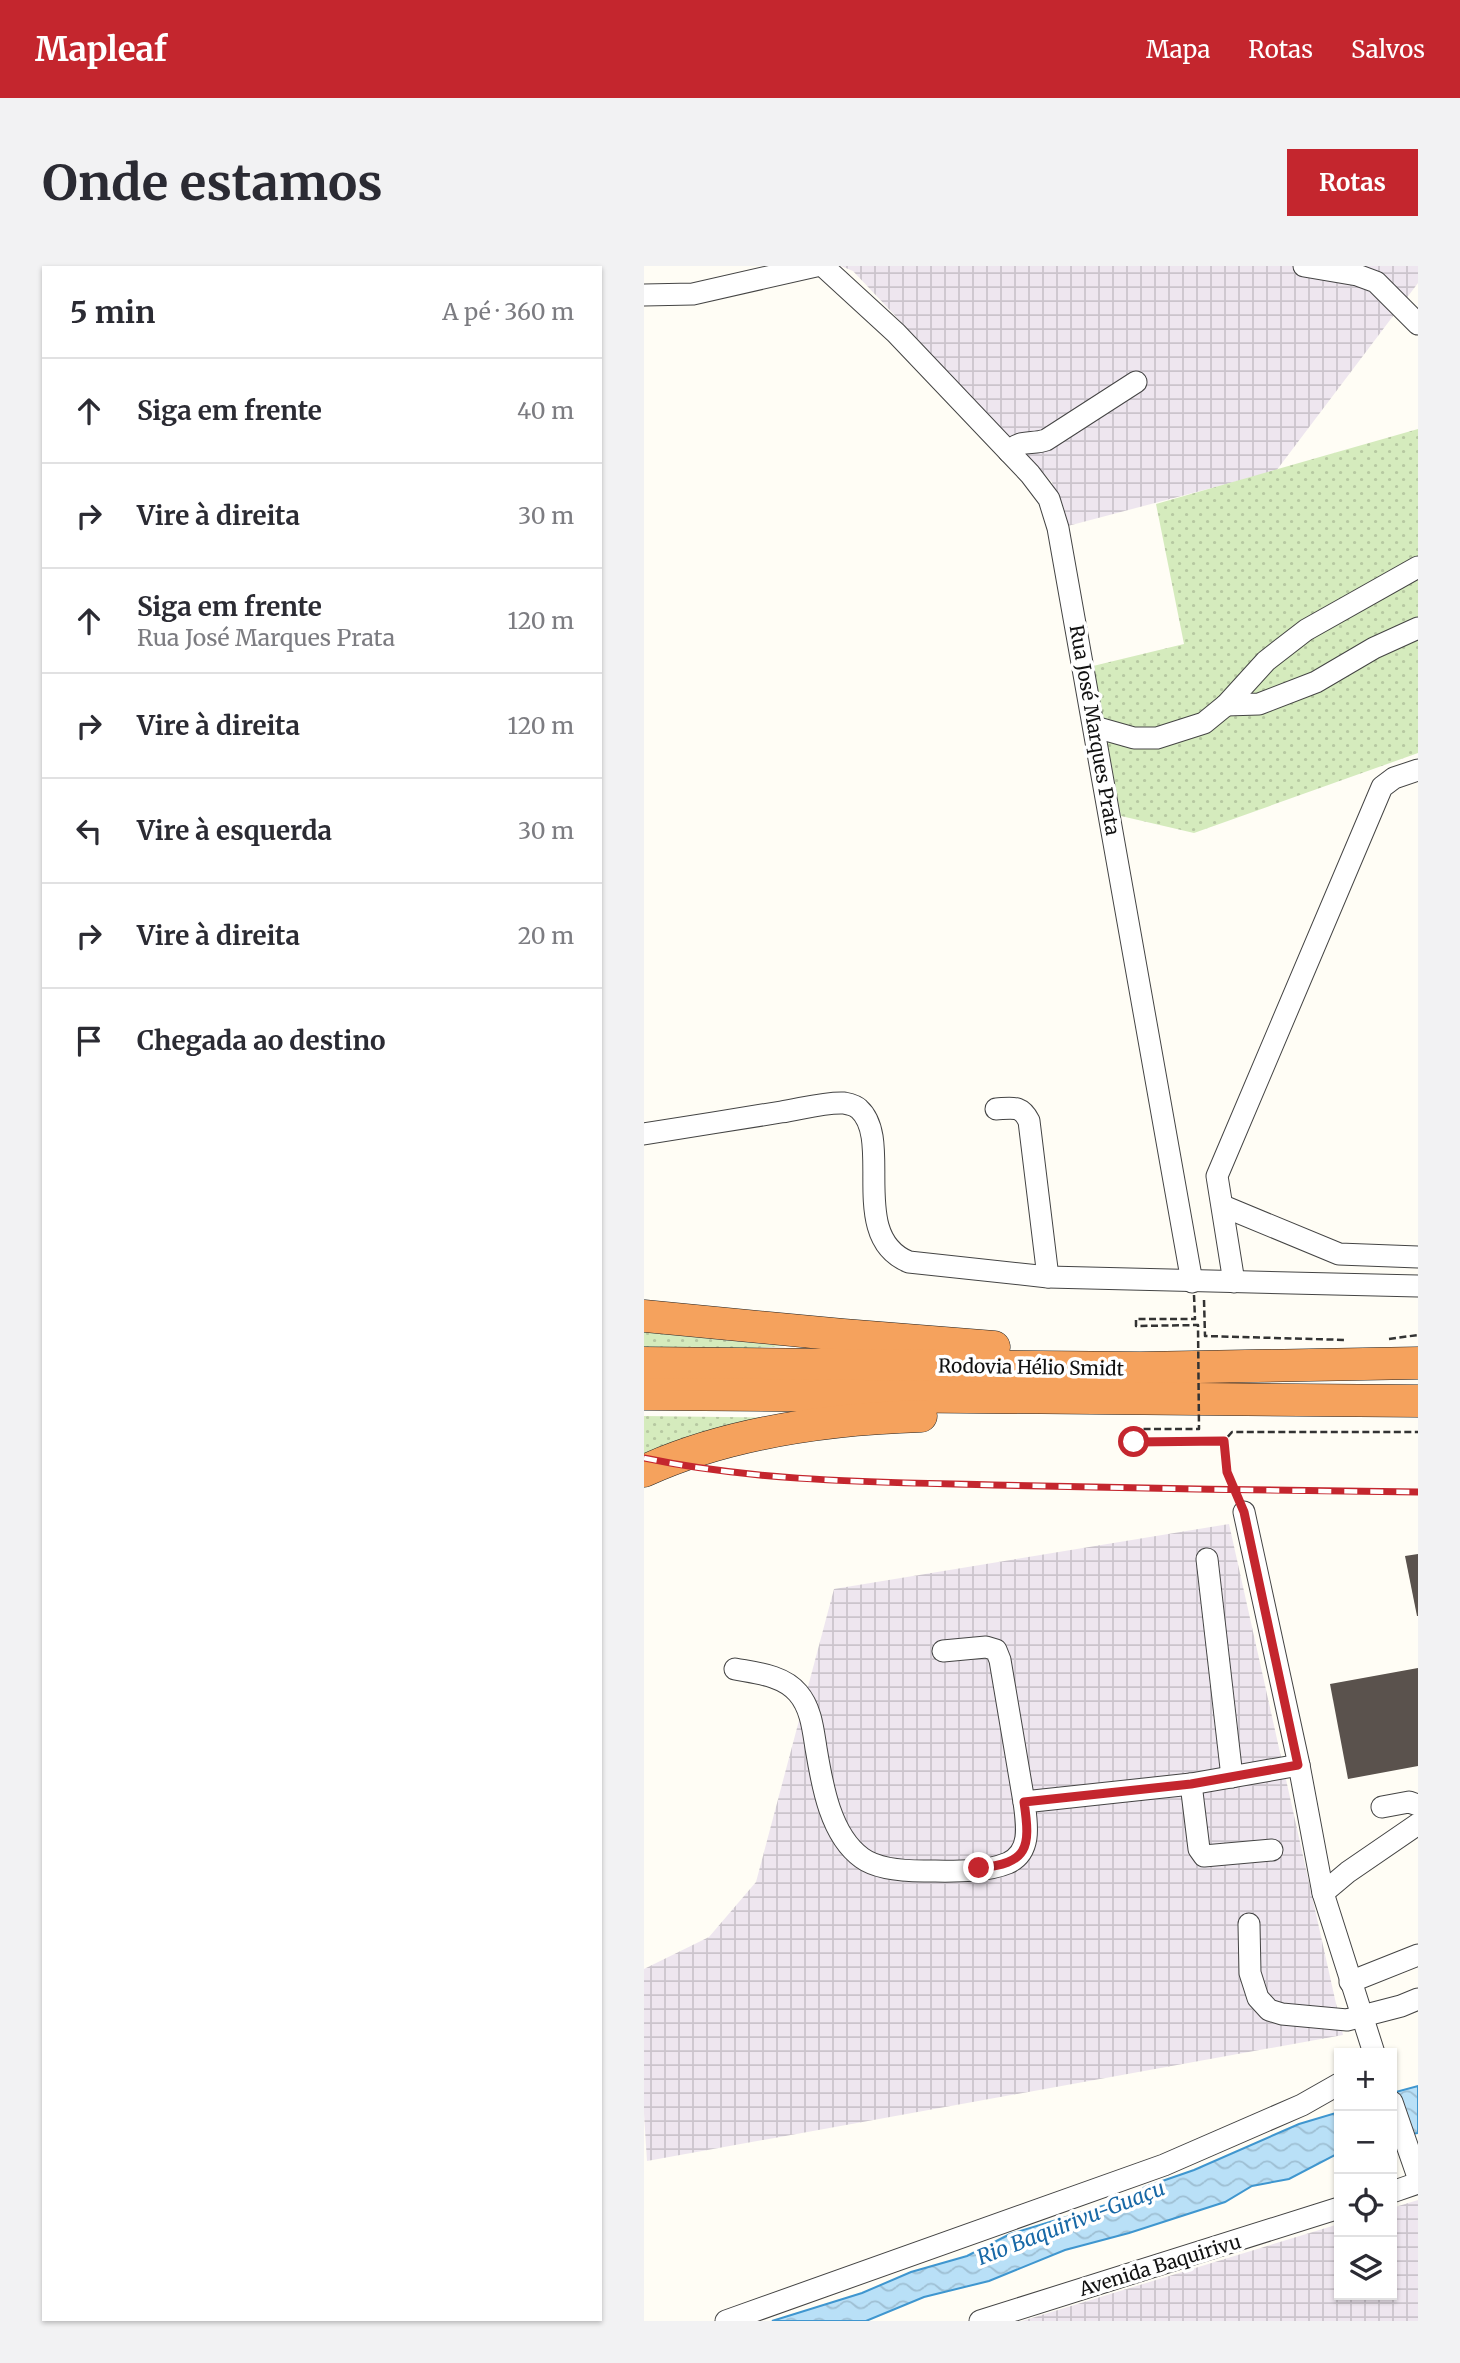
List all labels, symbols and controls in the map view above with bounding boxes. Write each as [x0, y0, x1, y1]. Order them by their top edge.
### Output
text: Mapleaf [35, 29, 167, 70]
text: Mapa [1146, 34, 1210, 65]
text: Rotas [1248, 34, 1313, 65]
text: Salvos [1351, 34, 1425, 65]
button: Rotas [1287, 149, 1418, 216]
text: Onde estamos [42, 152, 383, 213]
text: 5 min [70, 293, 155, 331]
text: A pé · 360 m [442, 297, 574, 326]
icon: ahead [70, 392, 108, 430]
text: Siga em frente [137, 394, 322, 427]
text: 40 m [517, 396, 574, 425]
icon: right [70, 497, 108, 535]
text: Vire à direita [137, 499, 300, 532]
text: 30 m [518, 501, 574, 530]
text: Siga em frente [137, 590, 322, 623]
icon: ahead [70, 602, 108, 640]
text: 120 m [508, 606, 574, 635]
text: Rua José Marques Prata [137, 623, 395, 652]
street label: Rua José Marques Prata [1065, 623, 1125, 837]
icon: right [70, 707, 108, 745]
text: Vire à direita [137, 709, 300, 742]
text: 120 m [508, 711, 574, 740]
icon: left [70, 812, 108, 850]
text: Vire à esquerda [137, 814, 332, 847]
text: 30 m [518, 816, 574, 845]
icon: right [70, 917, 108, 955]
text: Vire à direita [137, 919, 300, 952]
text: 20 m [518, 921, 574, 950]
icon: arrive [70, 1022, 108, 1060]
text: Chegada ao destino [137, 1024, 386, 1057]
street label: Rodovia Hélio Smidt [938, 1353, 1125, 1381]
route start [1118, 1426, 1149, 1457]
route end [963, 1852, 994, 1883]
map controls [1334, 2048, 1397, 2300]
button: + [1334, 2048, 1397, 2111]
button: − [1334, 2111, 1397, 2174]
water label: Rio Baquirivu-Guaçu [973, 2174, 1169, 2271]
button: locate [1334, 2174, 1397, 2237]
street label: Avenida Baquirivu [1075, 2229, 1244, 2301]
button: layers [1334, 2237, 1397, 2300]

